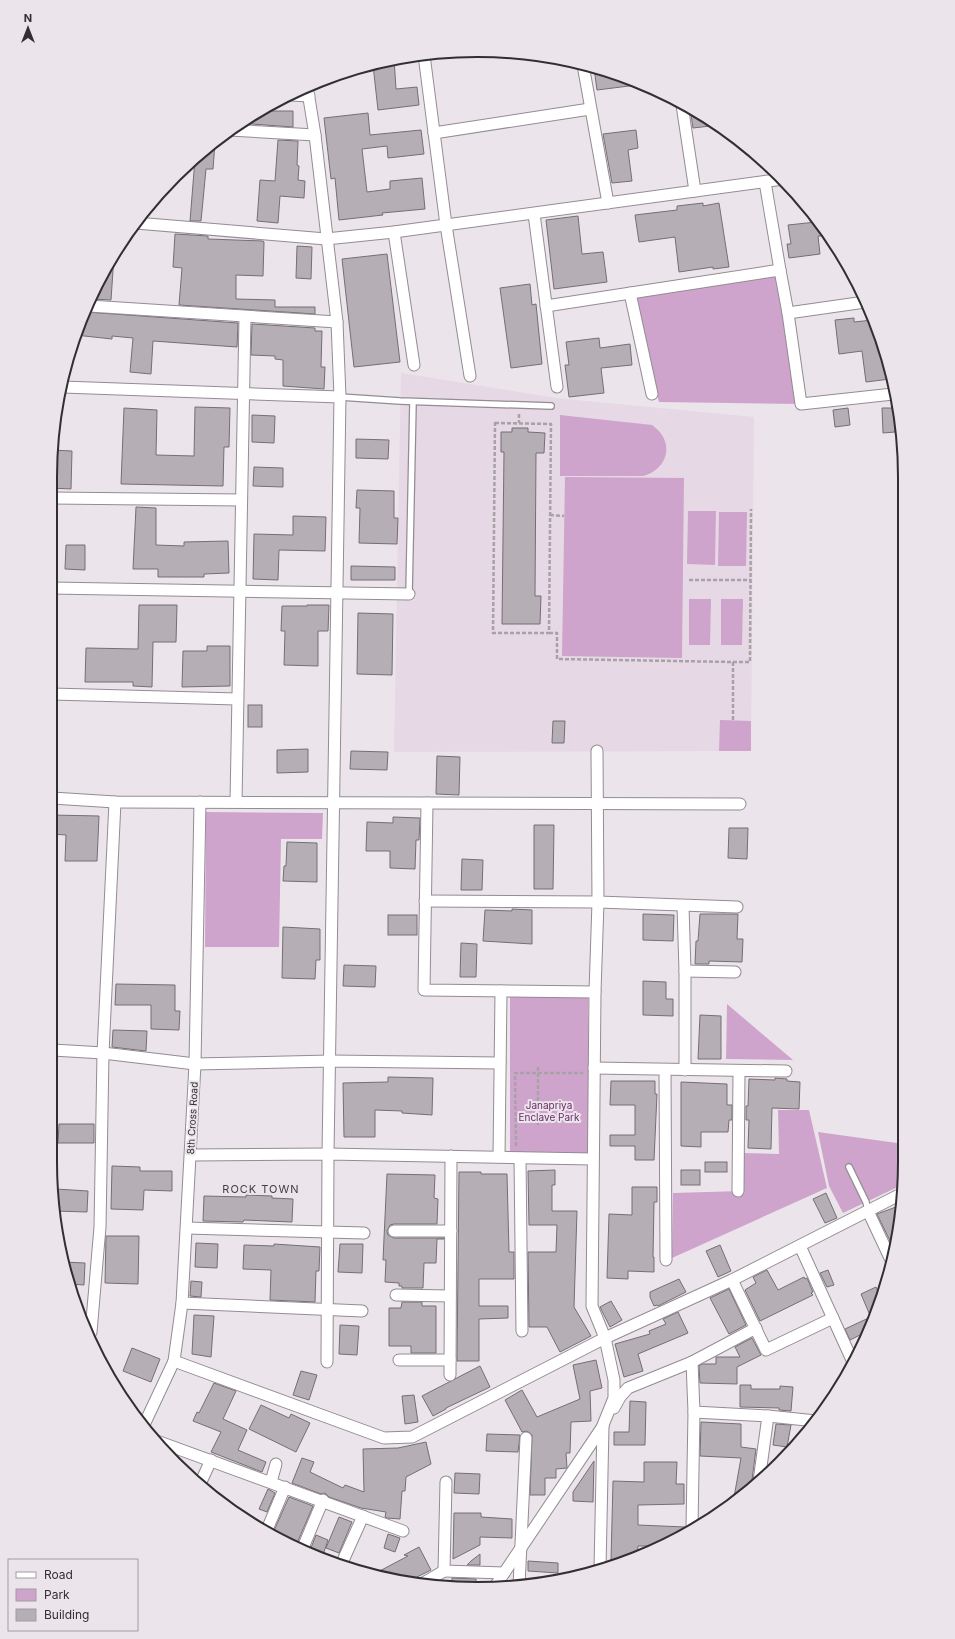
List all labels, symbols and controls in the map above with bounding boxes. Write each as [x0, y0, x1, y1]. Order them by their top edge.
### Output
north arrow [8, 8, 48, 48]
text: N [24, 11, 32, 25]
street label: 8th Cross Road [184, 1081, 200, 1155]
park label: Janapriya Enclave Park [518, 1099, 580, 1123]
district label: ROCK TOWN [222, 1182, 300, 1196]
legend [8, 1559, 138, 1631]
text: Road [44, 1567, 73, 1582]
text: Park [44, 1587, 70, 1602]
text: Building [44, 1607, 89, 1622]

